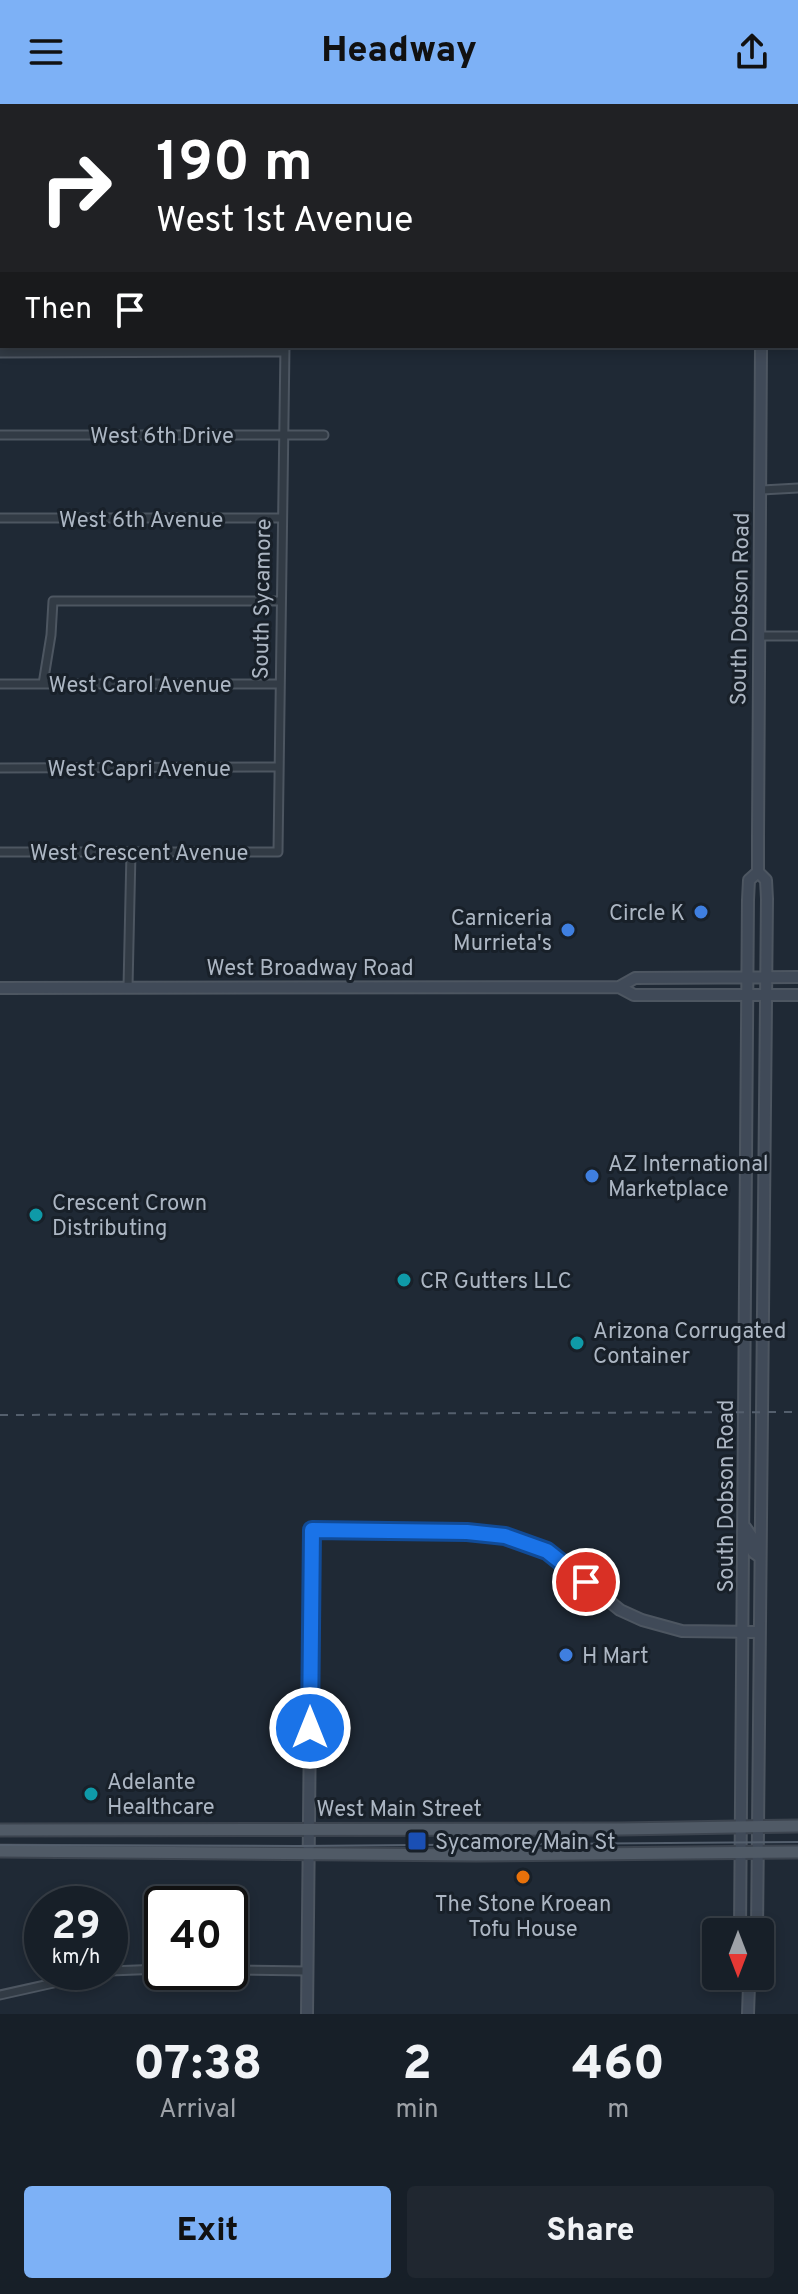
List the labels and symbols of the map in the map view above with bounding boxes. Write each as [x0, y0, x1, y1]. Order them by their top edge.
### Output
street label: West 6th Drive [90, 424, 234, 451]
street label: West 6th Avenue [59, 508, 223, 535]
street label: South Dobson Road [726, 512, 757, 706]
street label: South Sycamore [249, 518, 278, 680]
street label: West Carol Avenue [48, 673, 232, 700]
street label: West Capri Avenue [47, 757, 231, 784]
street label: West Crescent Avenue [30, 841, 248, 868]
place label: Circle K [609, 901, 685, 928]
marker: Circle K [692, 903, 710, 921]
place label: Carniceria Murrieta's [451, 906, 552, 958]
marker: Carniceria Murrieta's [559, 921, 577, 939]
street label: West Broadway Road [206, 956, 414, 983]
place label: AZ International Marketplace [608, 1152, 768, 1204]
marker: AZ International Marketplace [583, 1167, 601, 1185]
place label: Crescent Crown Distributing [52, 1191, 207, 1243]
marker: Crescent Crown Distributing [27, 1206, 45, 1224]
place label: CR Gutters LLC [420, 1269, 572, 1296]
marker: CR Gutters LLC [395, 1271, 413, 1289]
place label: Arizona Corrugated Container [593, 1319, 786, 1371]
marker: Arizona Corrugated Container [568, 1334, 586, 1352]
street label: South Dobson Road [714, 1400, 741, 1592]
pin [552, 1548, 620, 1616]
place label: H Mart [582, 1644, 649, 1671]
marker: H Mart [557, 1646, 575, 1664]
position arrow [268, 1686, 352, 1770]
place label: Adelante Healthcare [107, 1770, 215, 1822]
marker: Adelante Healthcare [82, 1785, 100, 1803]
street label: West Main Street [316, 1797, 482, 1824]
marker: Sycamore/Main St [406, 1830, 428, 1852]
place label: Sycamore/Main St [435, 1830, 615, 1857]
marker: The Stone Kroean Tofu House [514, 1868, 532, 1886]
speed limit sign: 40 [144, 1886, 248, 1990]
place label: The Stone Kroean Tofu House [435, 1892, 611, 1944]
north arrow [702, 1918, 774, 1990]

